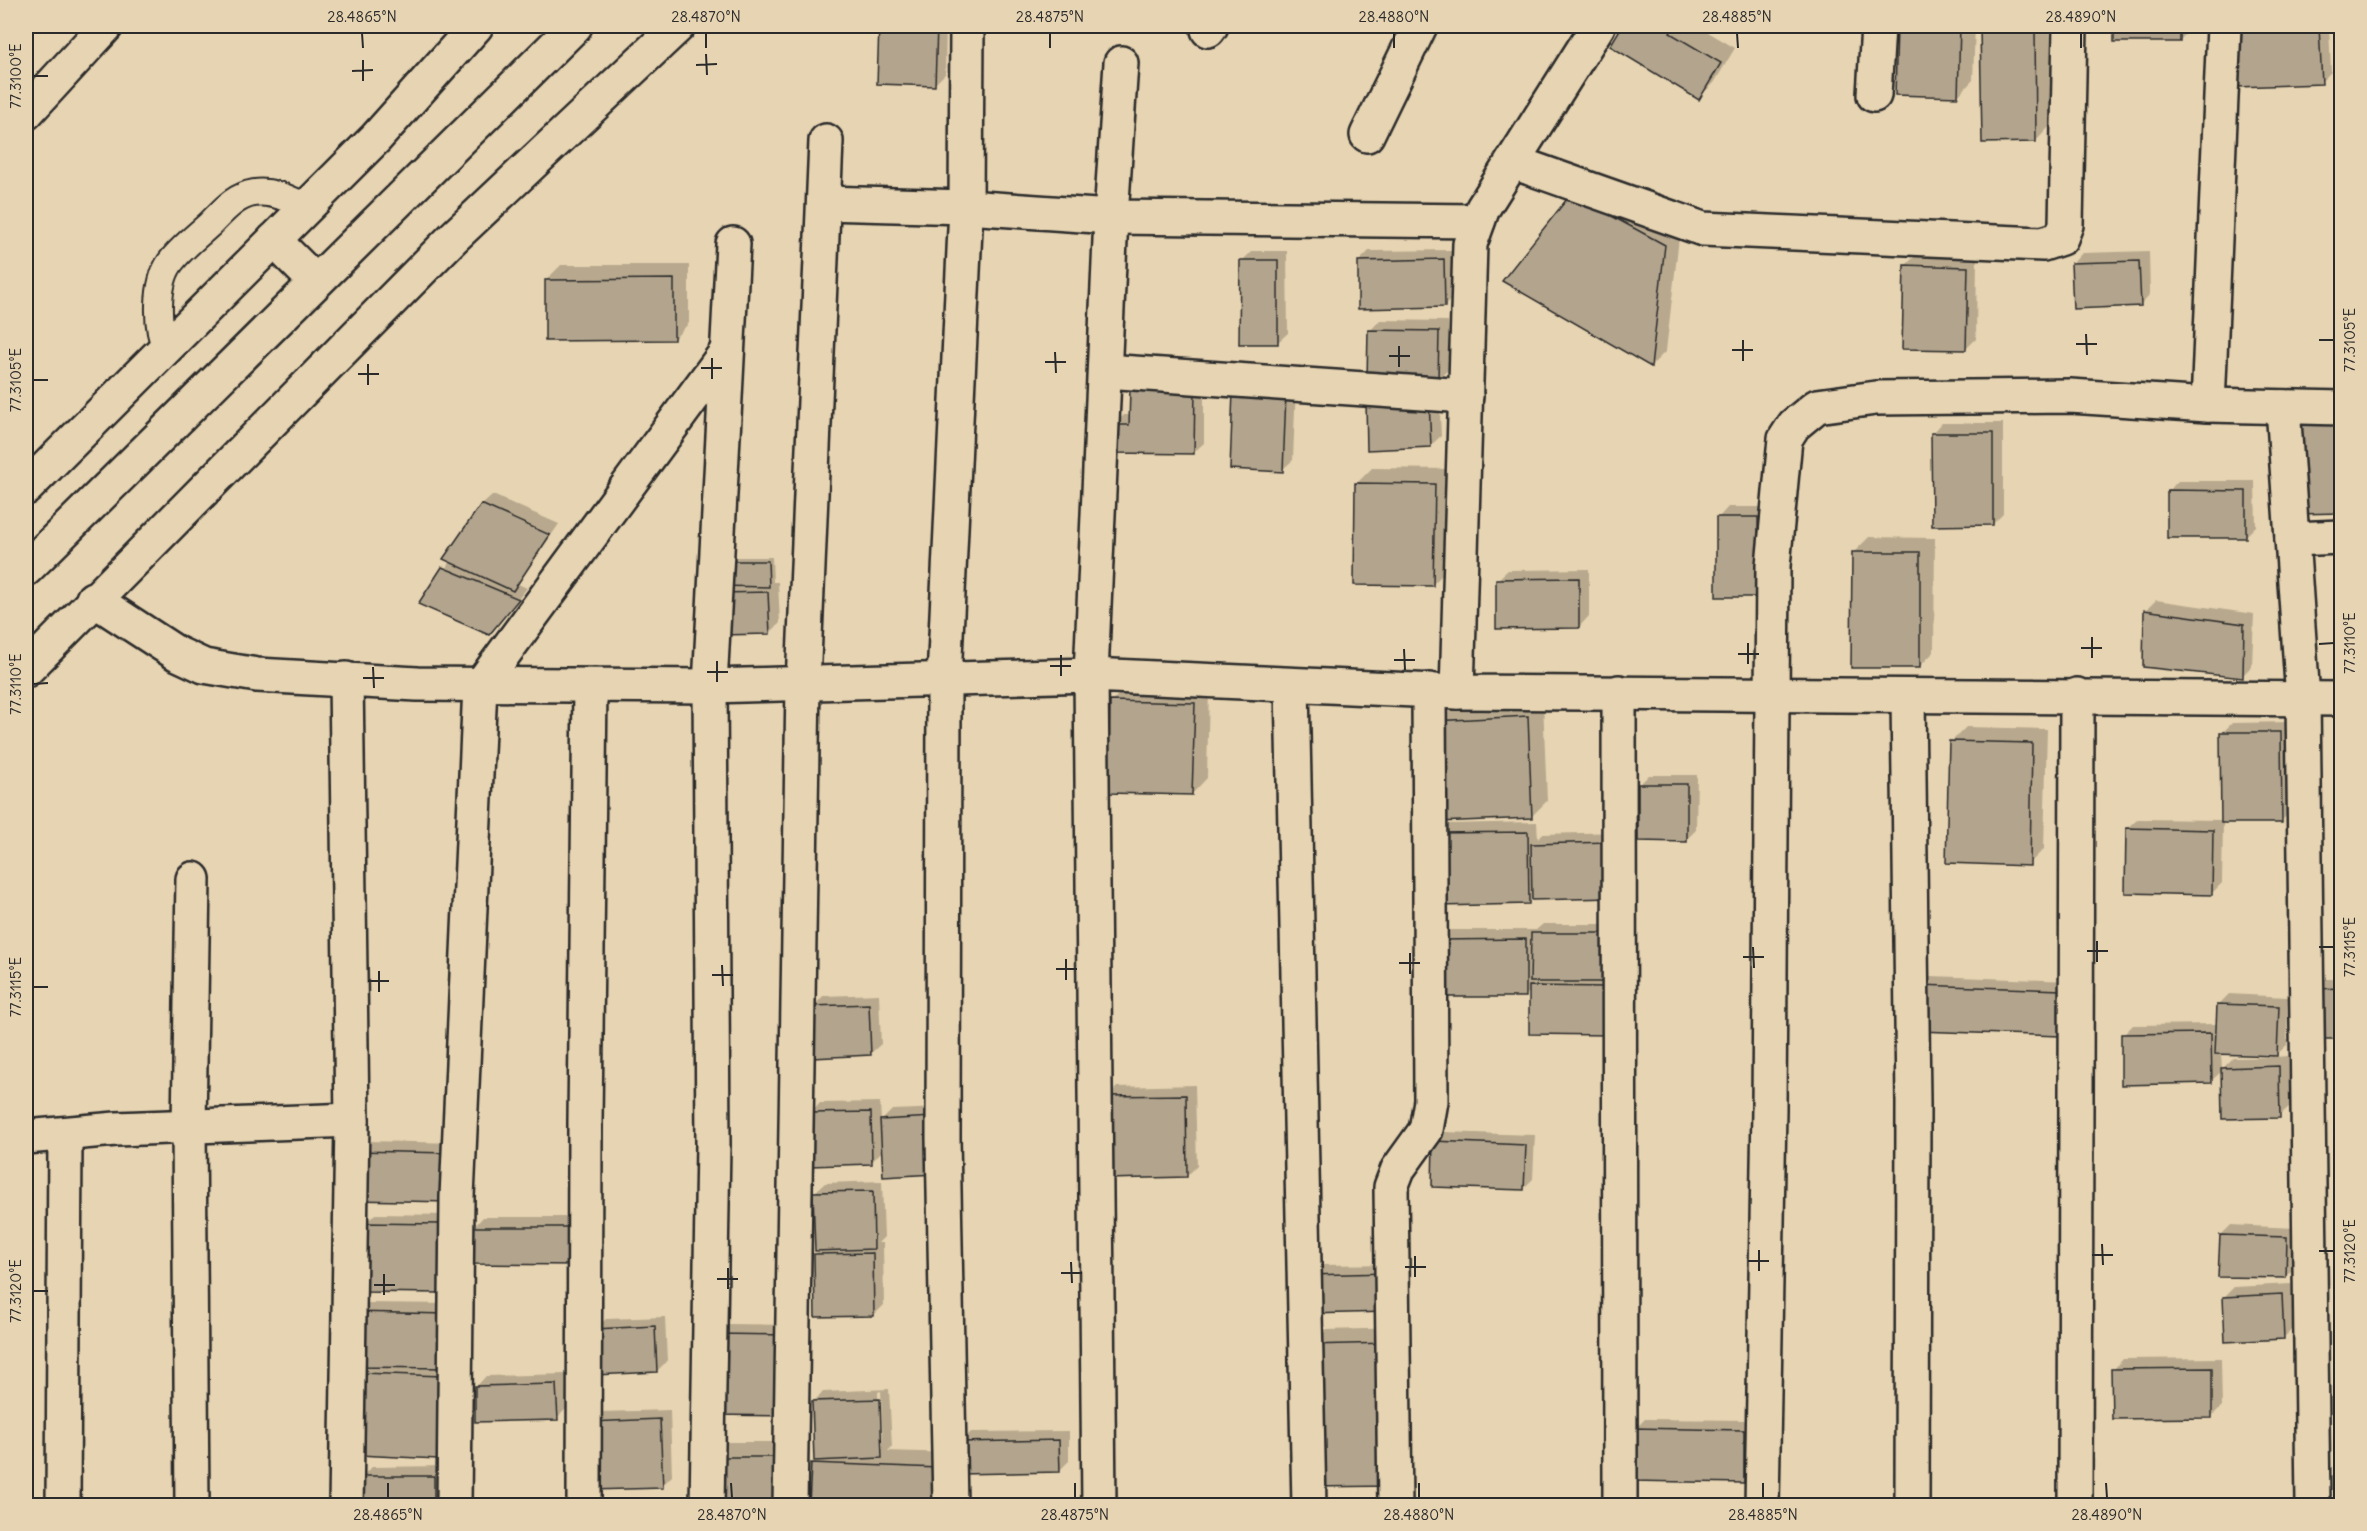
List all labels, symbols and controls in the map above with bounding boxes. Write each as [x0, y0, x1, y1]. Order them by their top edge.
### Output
text: 28.4865°N [327, 7, 397, 26]
text: 28.4870°N [671, 7, 741, 26]
text: 28.4875°N [1016, 7, 1084, 26]
text: 28.4880°N [1359, 7, 1429, 26]
text: 28.4885°N [1702, 7, 1772, 26]
text: 28.4890°N [2046, 7, 2116, 26]
text: 77.3100°E [6, 43, 25, 109]
text: 77.3105°E [2340, 308, 2359, 372]
text: 77.3105°E [6, 348, 25, 412]
text: 77.3110°E [2340, 612, 2359, 674]
text: 77.3110°E [6, 653, 25, 715]
text: 77.3115°E [2340, 917, 2359, 977]
text: 77.3115°E [6, 957, 25, 1017]
text: 77.3120°E [2340, 1219, 2359, 1283]
text: 77.3120°E [6, 1259, 25, 1323]
text: 28.4865°N [353, 1505, 423, 1524]
text: 28.4870°N [697, 1505, 767, 1524]
text: 28.4875°N [1041, 1505, 1109, 1524]
text: 28.4880°N [1384, 1505, 1454, 1524]
text: 28.4885°N [1728, 1505, 1798, 1524]
text: 28.4890°N [2072, 1505, 2142, 1524]

